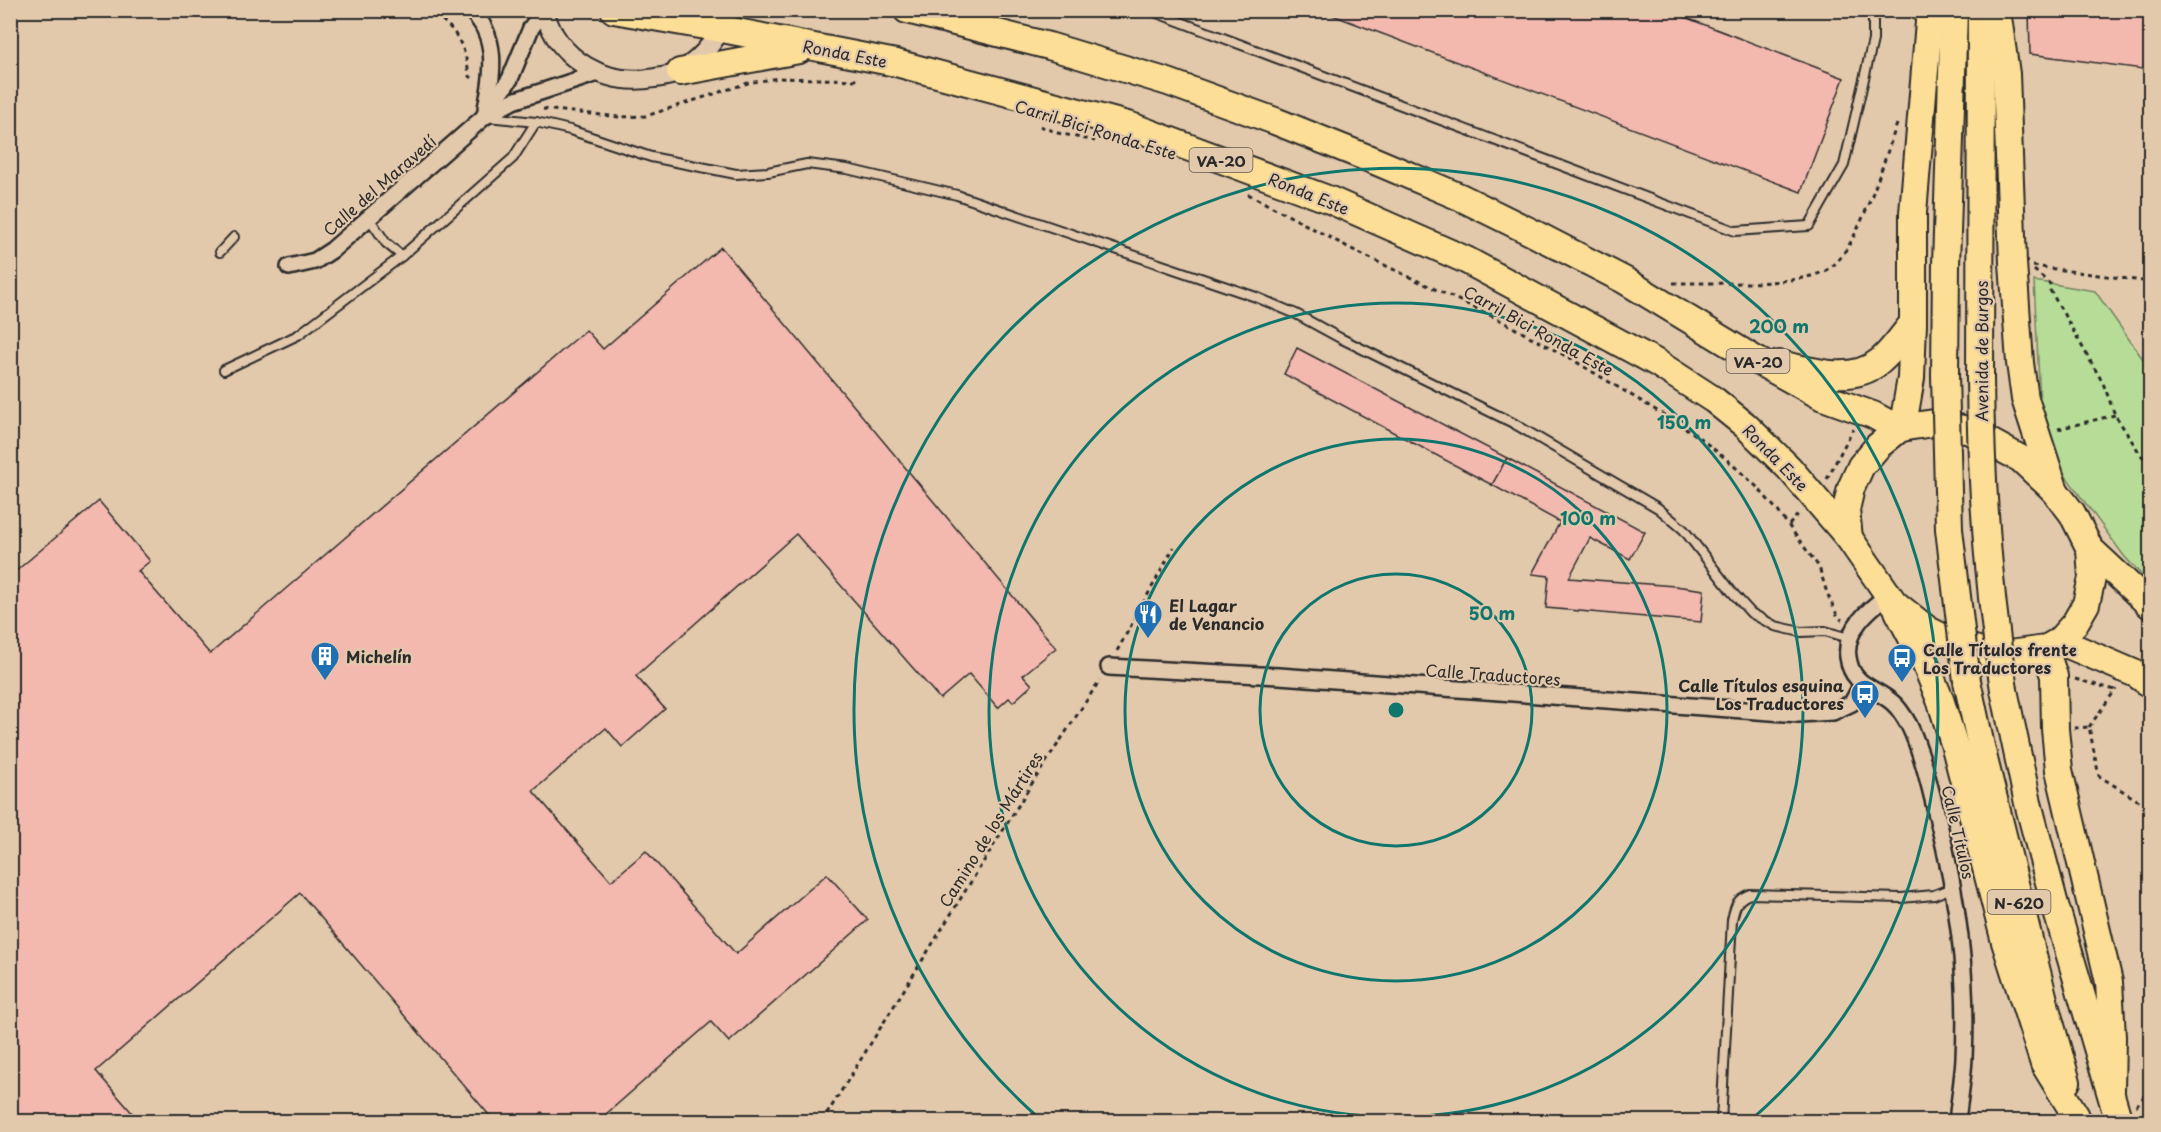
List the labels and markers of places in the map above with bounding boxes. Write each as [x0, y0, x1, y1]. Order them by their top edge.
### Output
place label: El Lagar de Venancio [1169, 593, 1264, 635]
restaurant icon: El Lagar de Venancio [1132, 598, 1164, 640]
place label: Calle Títulos frente Los Traductores [1923, 637, 2077, 679]
building icon: Michelín [309, 640, 341, 682]
bus stop icon: Calle Títulos frente Los Traductores [1886, 642, 1918, 684]
place label: Michelín [346, 644, 412, 668]
place label: Calle Títulos esquina Los Traductores [1678, 673, 1844, 715]
bus stop icon: Calle Títulos esquina Los Traductores [1849, 678, 1881, 720]
centre of rings [1386, 700, 1406, 720]

